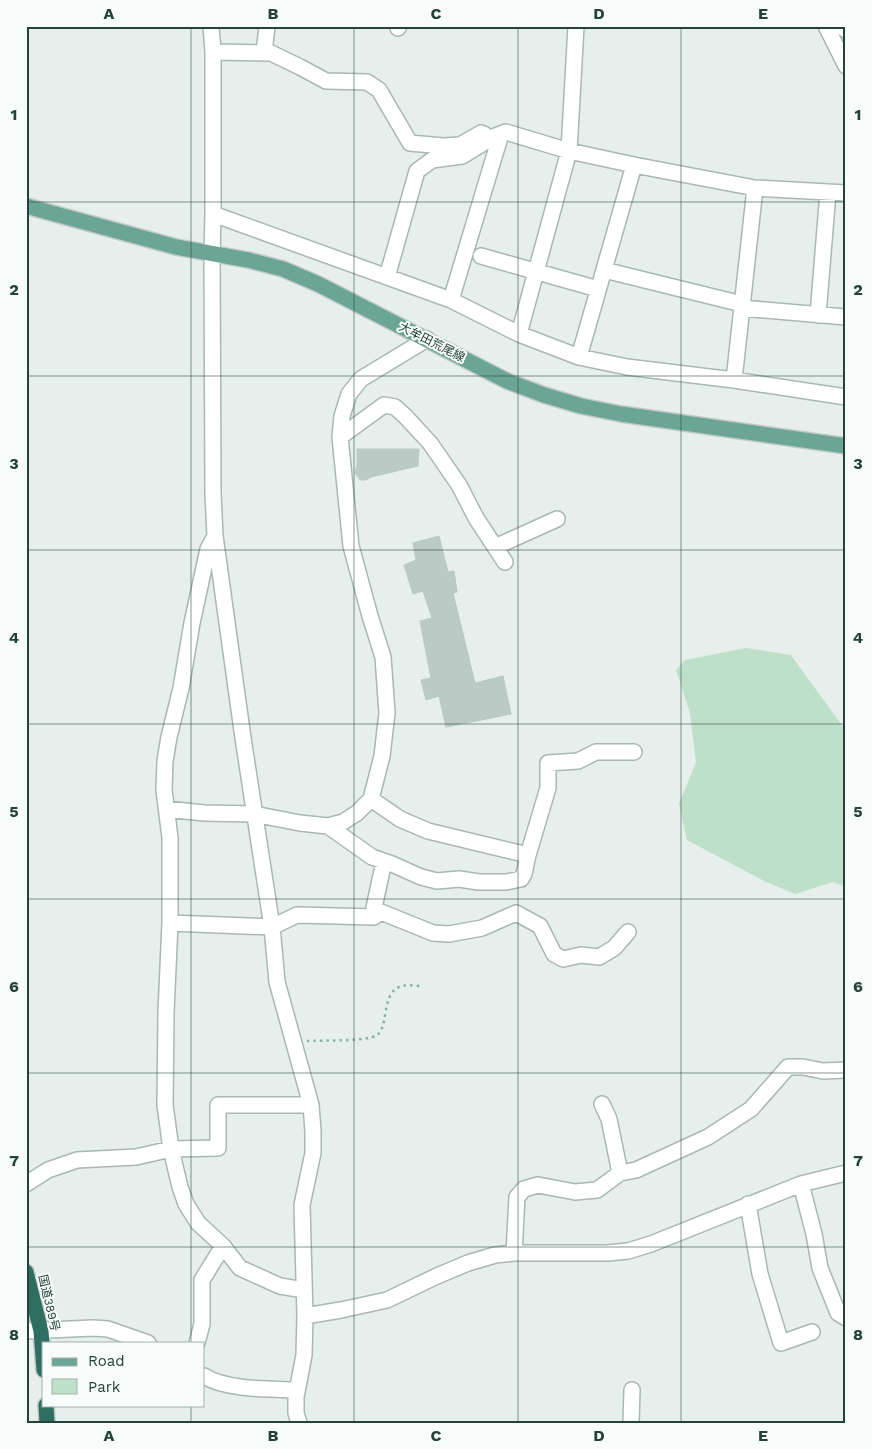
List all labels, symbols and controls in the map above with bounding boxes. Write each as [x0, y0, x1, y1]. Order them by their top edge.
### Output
text: A [104, 4, 115, 23]
text: B [268, 4, 279, 23]
text: C [431, 4, 442, 23]
text: D [593, 4, 605, 23]
text: E [758, 4, 768, 23]
text: 1 [11, 105, 17, 124]
text: 1 [855, 105, 861, 124]
text: 2 [9, 280, 19, 299]
text: 2 [853, 280, 863, 299]
street label: 大牟田荒尾線 [397, 319, 467, 365]
text: 3 [9, 454, 19, 473]
text: 3 [853, 454, 863, 473]
text: 4 [9, 628, 19, 647]
text: 4 [853, 628, 863, 647]
text: 5 [9, 802, 19, 821]
text: 5 [853, 802, 863, 821]
text: 6 [9, 977, 19, 996]
text: 6 [853, 977, 863, 996]
text: 7 [9, 1151, 19, 1170]
text: 7 [853, 1151, 863, 1170]
street label: 国道389号 [36, 1273, 62, 1333]
text: 8 [9, 1325, 19, 1344]
text: 8 [853, 1325, 863, 1344]
legend [42, 1342, 205, 1406]
text: Road [88, 1352, 125, 1370]
text: Park [88, 1378, 121, 1396]
text: A [104, 1426, 115, 1445]
text: B [268, 1426, 279, 1445]
text: C [431, 1426, 442, 1445]
text: D [593, 1426, 605, 1445]
text: E [758, 1426, 768, 1445]

